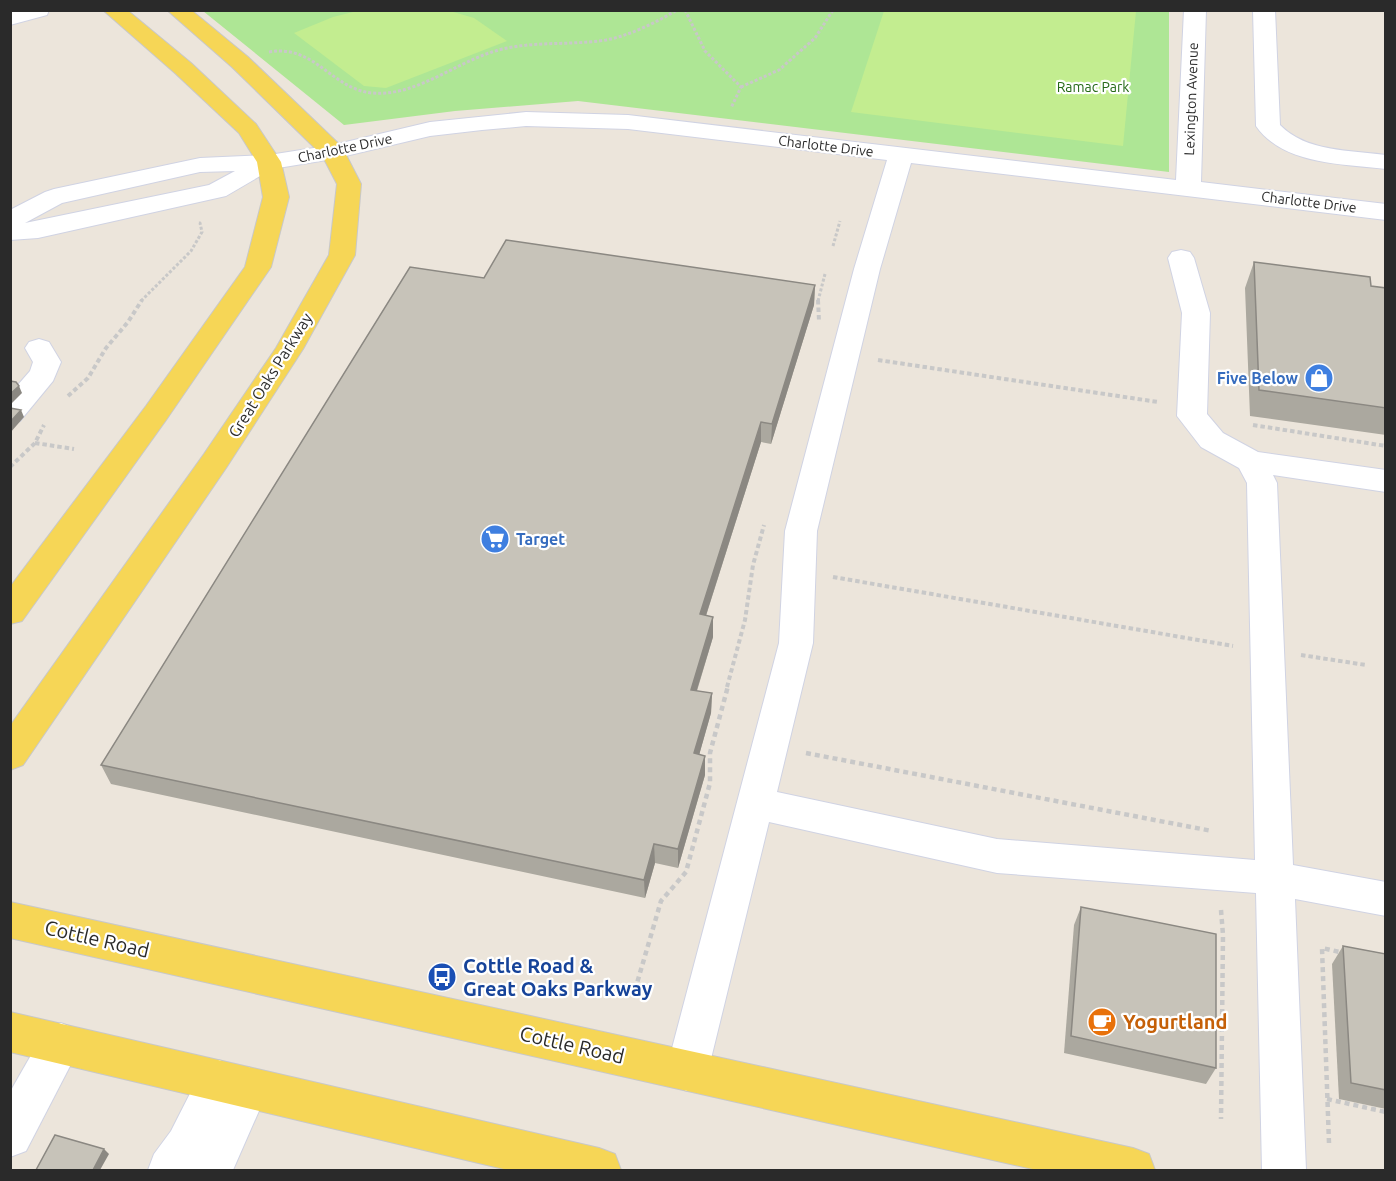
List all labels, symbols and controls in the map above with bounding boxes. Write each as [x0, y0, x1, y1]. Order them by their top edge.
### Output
street label: Lexington Avenue [1181, 42, 1201, 156]
park label: Ramac Park [1057, 79, 1129, 95]
street label: Charlotte Drive [296, 130, 394, 166]
street label: Charlotte Drive [777, 132, 875, 160]
street label: Charlotte Drive [1260, 188, 1358, 216]
street label: Great Oaks Parkway [224, 309, 316, 440]
shop icon: Five Below [1303, 362, 1335, 394]
place label: Five Below [1217, 369, 1298, 387]
supermarket icon: Target [479, 523, 511, 555]
place label: Target [516, 530, 565, 548]
street label: Cottle Road [43, 915, 152, 962]
place label: Cottle Road & Great Oaks Parkway [463, 954, 653, 1000]
bus stop icon: Cottle Road & Great Oaks Parkway [426, 961, 458, 993]
cafe icon: Yogurtland [1086, 1006, 1118, 1038]
place label: Yogurtland [1123, 1010, 1227, 1033]
street label: Cottle Road [518, 1021, 627, 1068]

